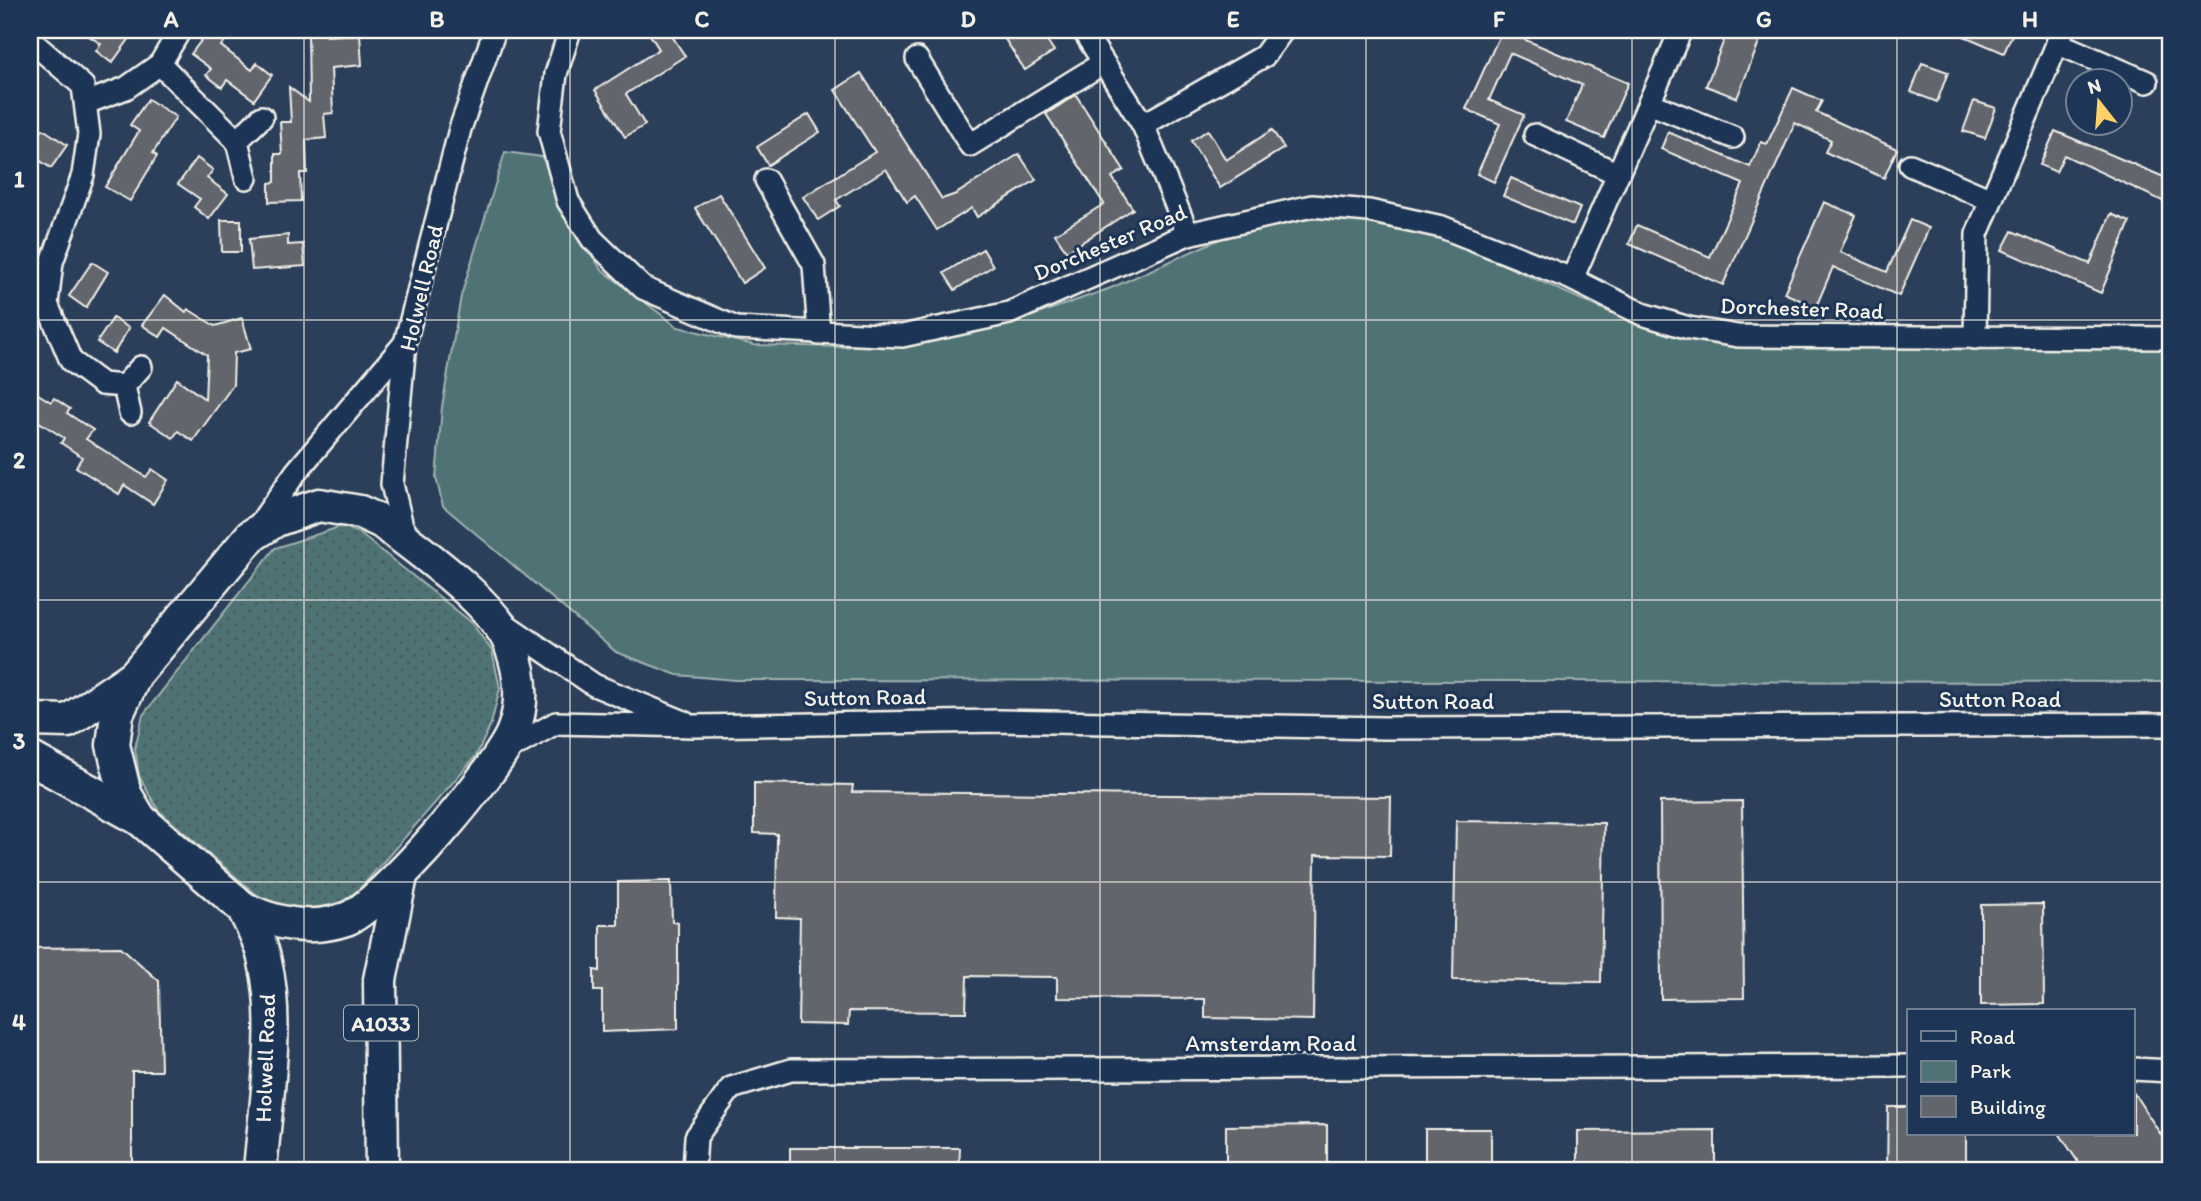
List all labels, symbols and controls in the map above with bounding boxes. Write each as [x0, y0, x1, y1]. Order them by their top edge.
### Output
text: A [163, 5, 179, 33]
text: B [430, 5, 445, 33]
text: C [695, 5, 710, 33]
text: D [960, 5, 976, 33]
text: E [1227, 5, 1240, 33]
text: F [1493, 5, 1506, 33]
text: G [1756, 5, 1772, 33]
text: H [2022, 5, 2038, 33]
north arrow [2064, 66, 2134, 136]
text: N [2085, 73, 2104, 99]
text: 1 [14, 165, 25, 193]
street label: Dorchester Road [1029, 197, 1191, 287]
street label: Holwell Road [393, 222, 449, 354]
street label: Dorchester Road [1720, 291, 1885, 325]
text: 2 [13, 446, 26, 474]
street label: Sutton Road [804, 682, 926, 712]
street label: Sutton Road [1939, 685, 2061, 713]
street label: Sutton Road [1372, 687, 1494, 715]
text: 3 [13, 727, 26, 755]
street label: Holwell Road [249, 993, 281, 1123]
road number: A1033 [344, 1006, 418, 1040]
text: 4 [12, 1008, 26, 1036]
legend [1907, 1009, 2134, 1134]
text: Road [1970, 1024, 2016, 1049]
street label: Amsterdam Road [1185, 1029, 1357, 1057]
text: Park [1970, 1058, 2012, 1083]
text: Building [1970, 1094, 2046, 1119]

